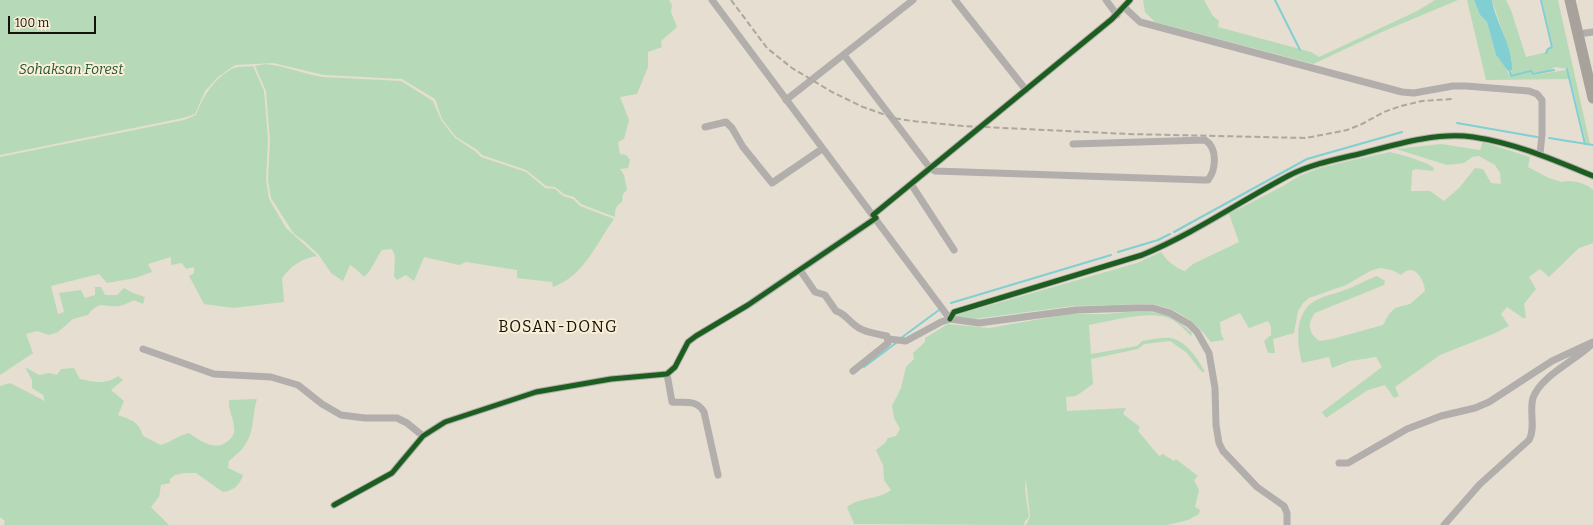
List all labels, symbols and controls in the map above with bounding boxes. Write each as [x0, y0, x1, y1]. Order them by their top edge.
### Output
scale bar [10, 8, 98, 34]
text: 100 m [15, 16, 49, 30]
park label: Sohaksan Forest [19, 62, 123, 78]
district label: BOSAN-DONG [498, 318, 618, 338]

